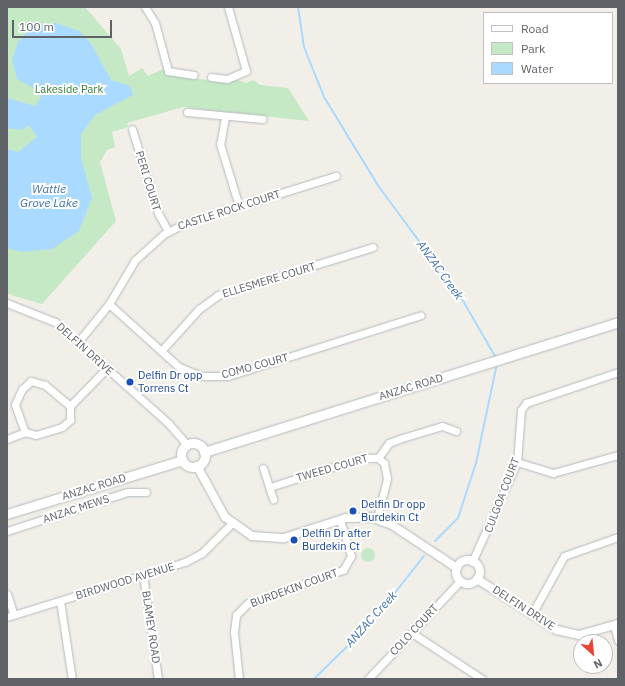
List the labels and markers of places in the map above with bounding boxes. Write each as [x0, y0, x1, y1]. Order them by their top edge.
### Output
place label: Delfin Dr opp Torrens Ct [138, 369, 202, 395]
marker: Delfin Dr opp Torrens Ct [125, 377, 135, 387]
place label: Delfin Dr opp Burdekin Ct [361, 498, 425, 524]
marker: Delfin Dr opp Burdekin Ct [348, 506, 358, 516]
place label: Delfin Dr after Burdekin Ct [302, 527, 371, 553]
marker: Delfin Dr after Burdekin Ct [289, 535, 299, 545]

